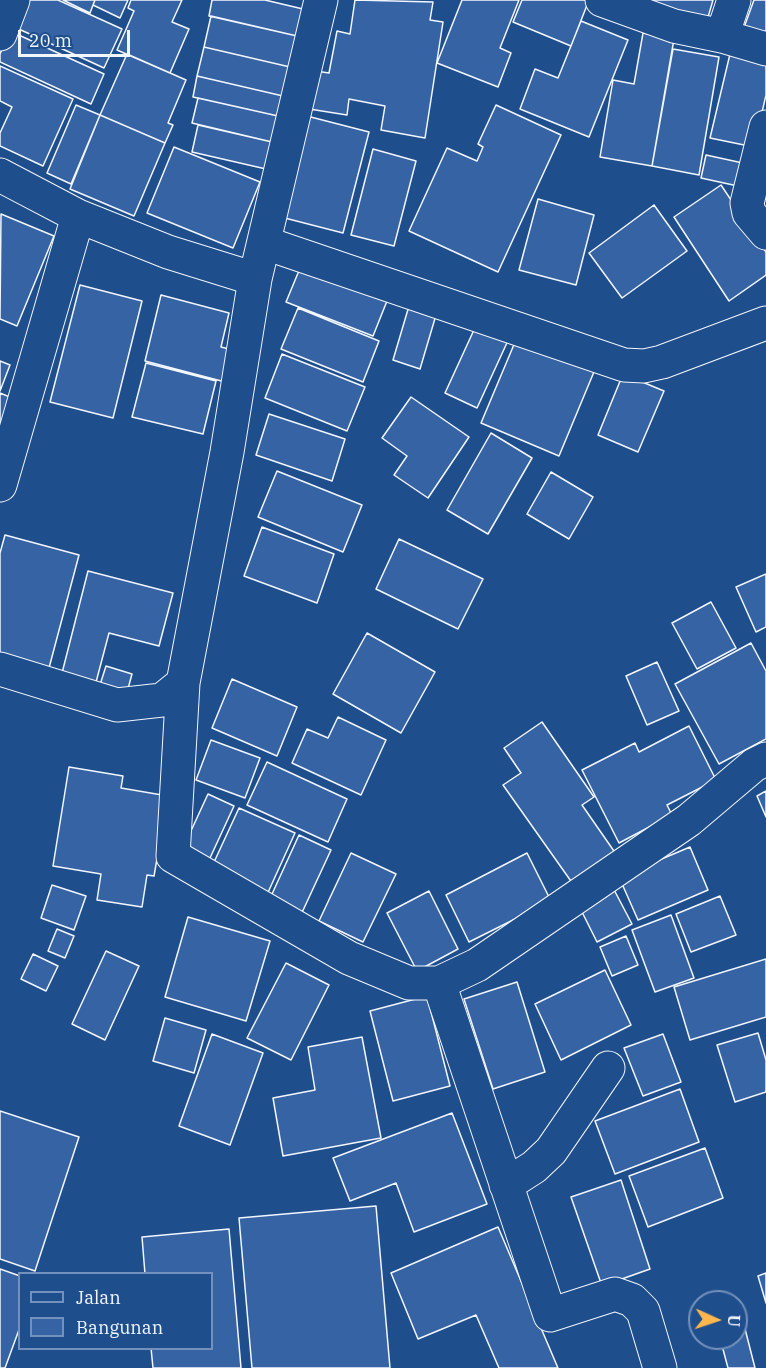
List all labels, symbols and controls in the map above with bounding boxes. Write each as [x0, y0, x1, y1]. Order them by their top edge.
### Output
scale bar [21, 18, 134, 56]
text: 20 m [29, 29, 72, 52]
legend [18, 1272, 213, 1350]
text: Jalan [76, 1286, 121, 1309]
north arrow [688, 1290, 748, 1350]
text: U [724, 1314, 744, 1328]
text: Bangunan [76, 1316, 163, 1339]

